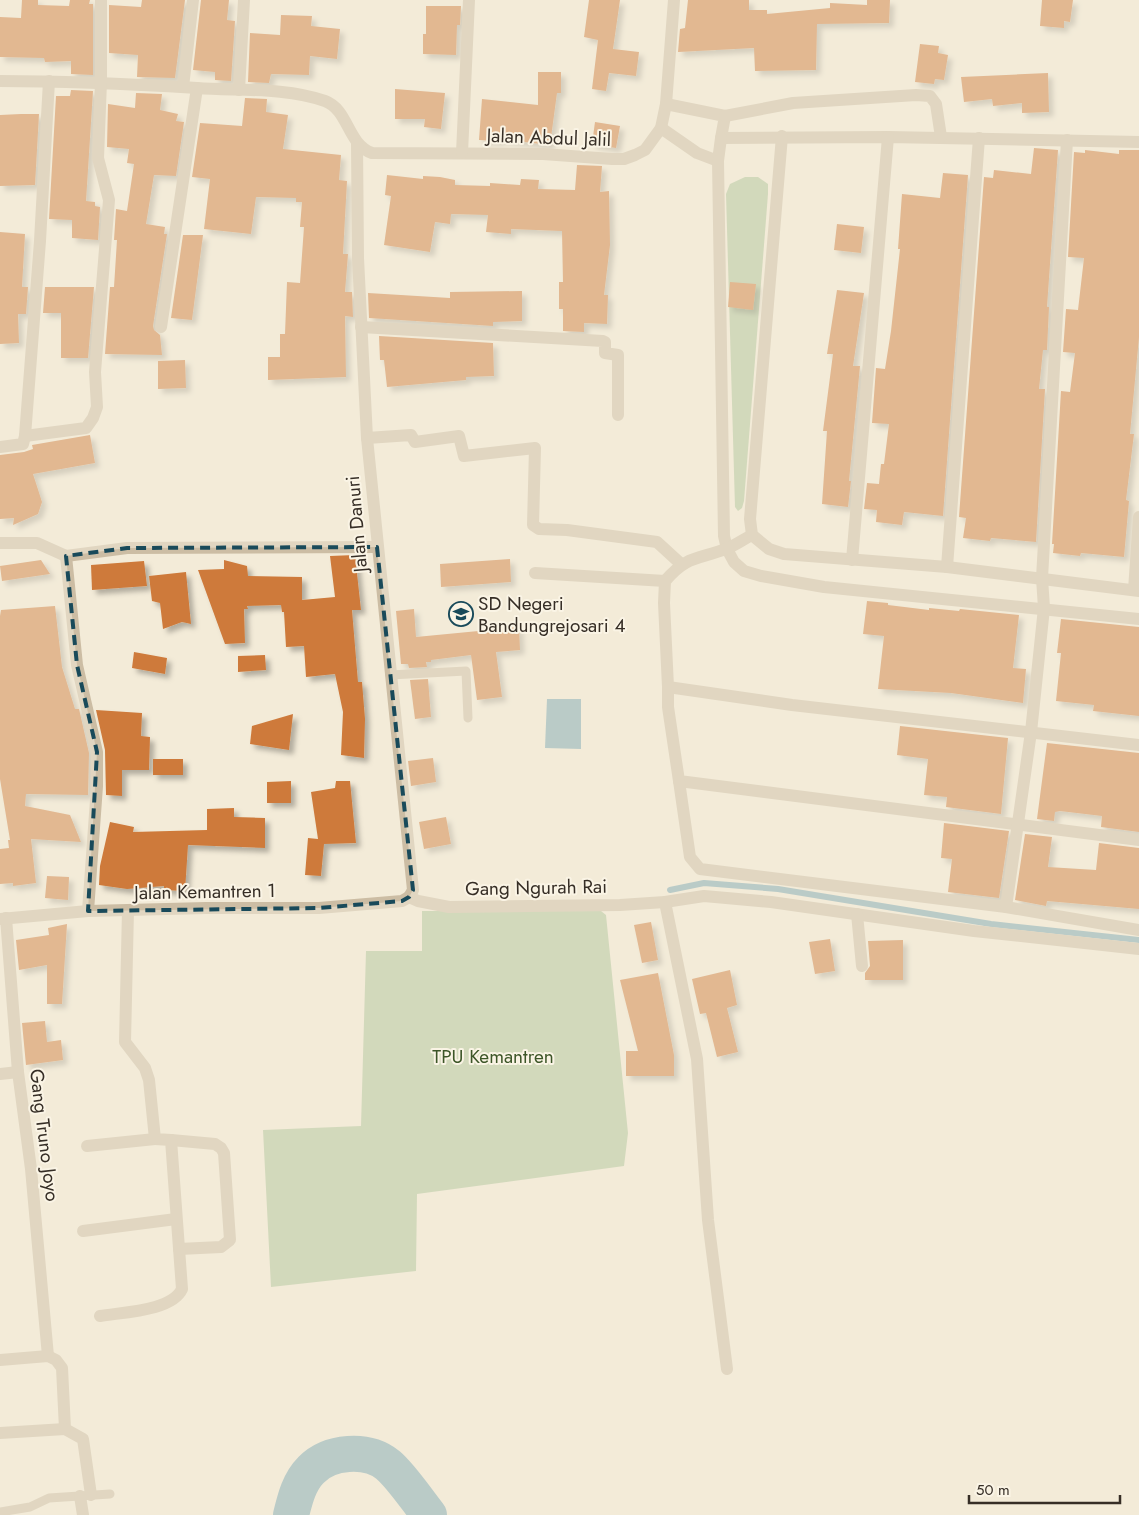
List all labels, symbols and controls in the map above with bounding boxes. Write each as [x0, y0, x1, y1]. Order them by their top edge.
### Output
street label: Jalan Abdul Jalil [483, 122, 612, 153]
street label: Jalan Danuri [339, 475, 374, 576]
place label: SD Negeri Bandungrejosari 4 [478, 590, 626, 639]
school or university icon: SD Negeri Bandungrejosari 4 [448, 601, 474, 627]
street label: Gang Ngurah Rai [465, 873, 607, 902]
street label: Jalan Kemantren 1 [131, 877, 276, 906]
park label: TPU Kemantren [432, 1043, 554, 1070]
street label: Gang Truno Joyo [23, 1067, 66, 1203]
scale bar [969, 1472, 1120, 1504]
text: 50 m [976, 1479, 1010, 1501]

